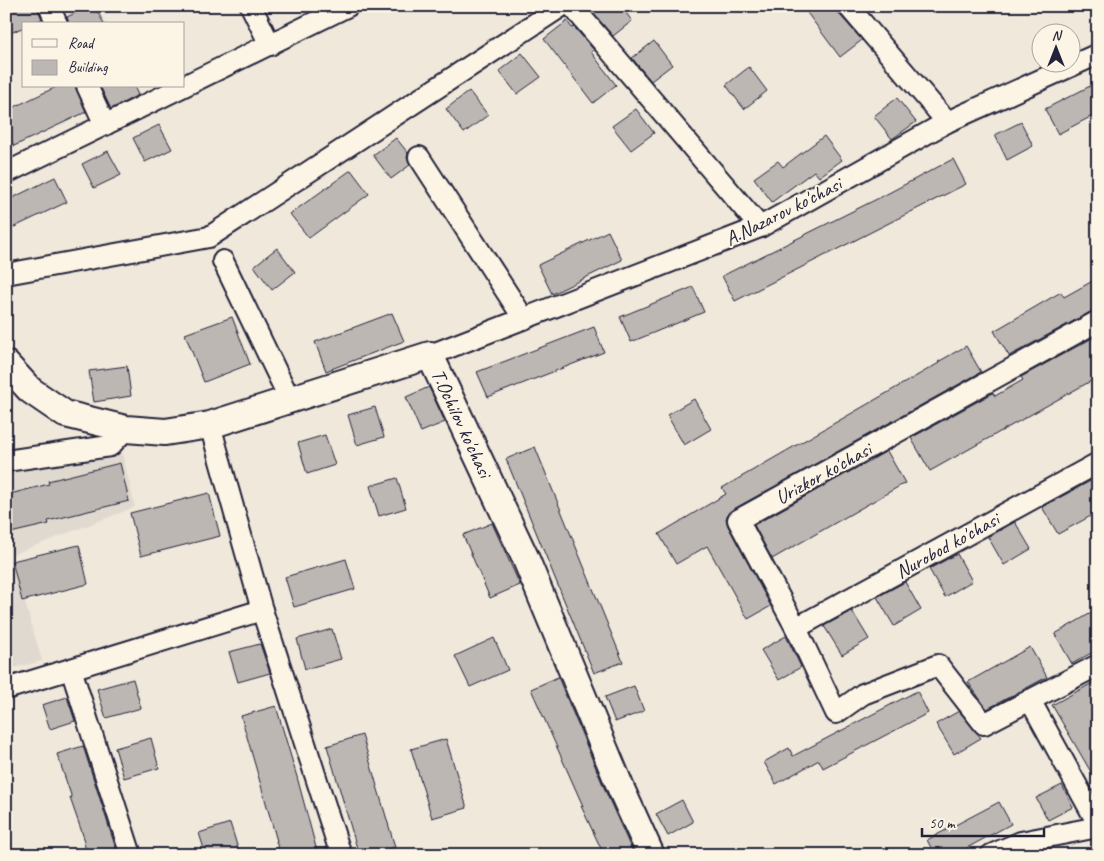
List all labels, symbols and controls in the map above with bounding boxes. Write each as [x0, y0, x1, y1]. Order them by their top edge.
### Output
legend [22, 22, 185, 88]
north arrow [1032, 22, 1082, 72]
text: N [1052, 27, 1063, 44]
text: Road [68, 34, 95, 53]
text: Building [68, 58, 108, 77]
street label: A.Nazarov ko'chasi [721, 170, 848, 251]
street label: T.Ochilov ko'chasi [425, 365, 499, 484]
street label: Urizkor ko'chasi [771, 436, 878, 510]
street label: Nurobod ko'chasi [891, 506, 1005, 584]
scale bar [922, 806, 1044, 838]
text: 50 m [929, 814, 956, 833]

